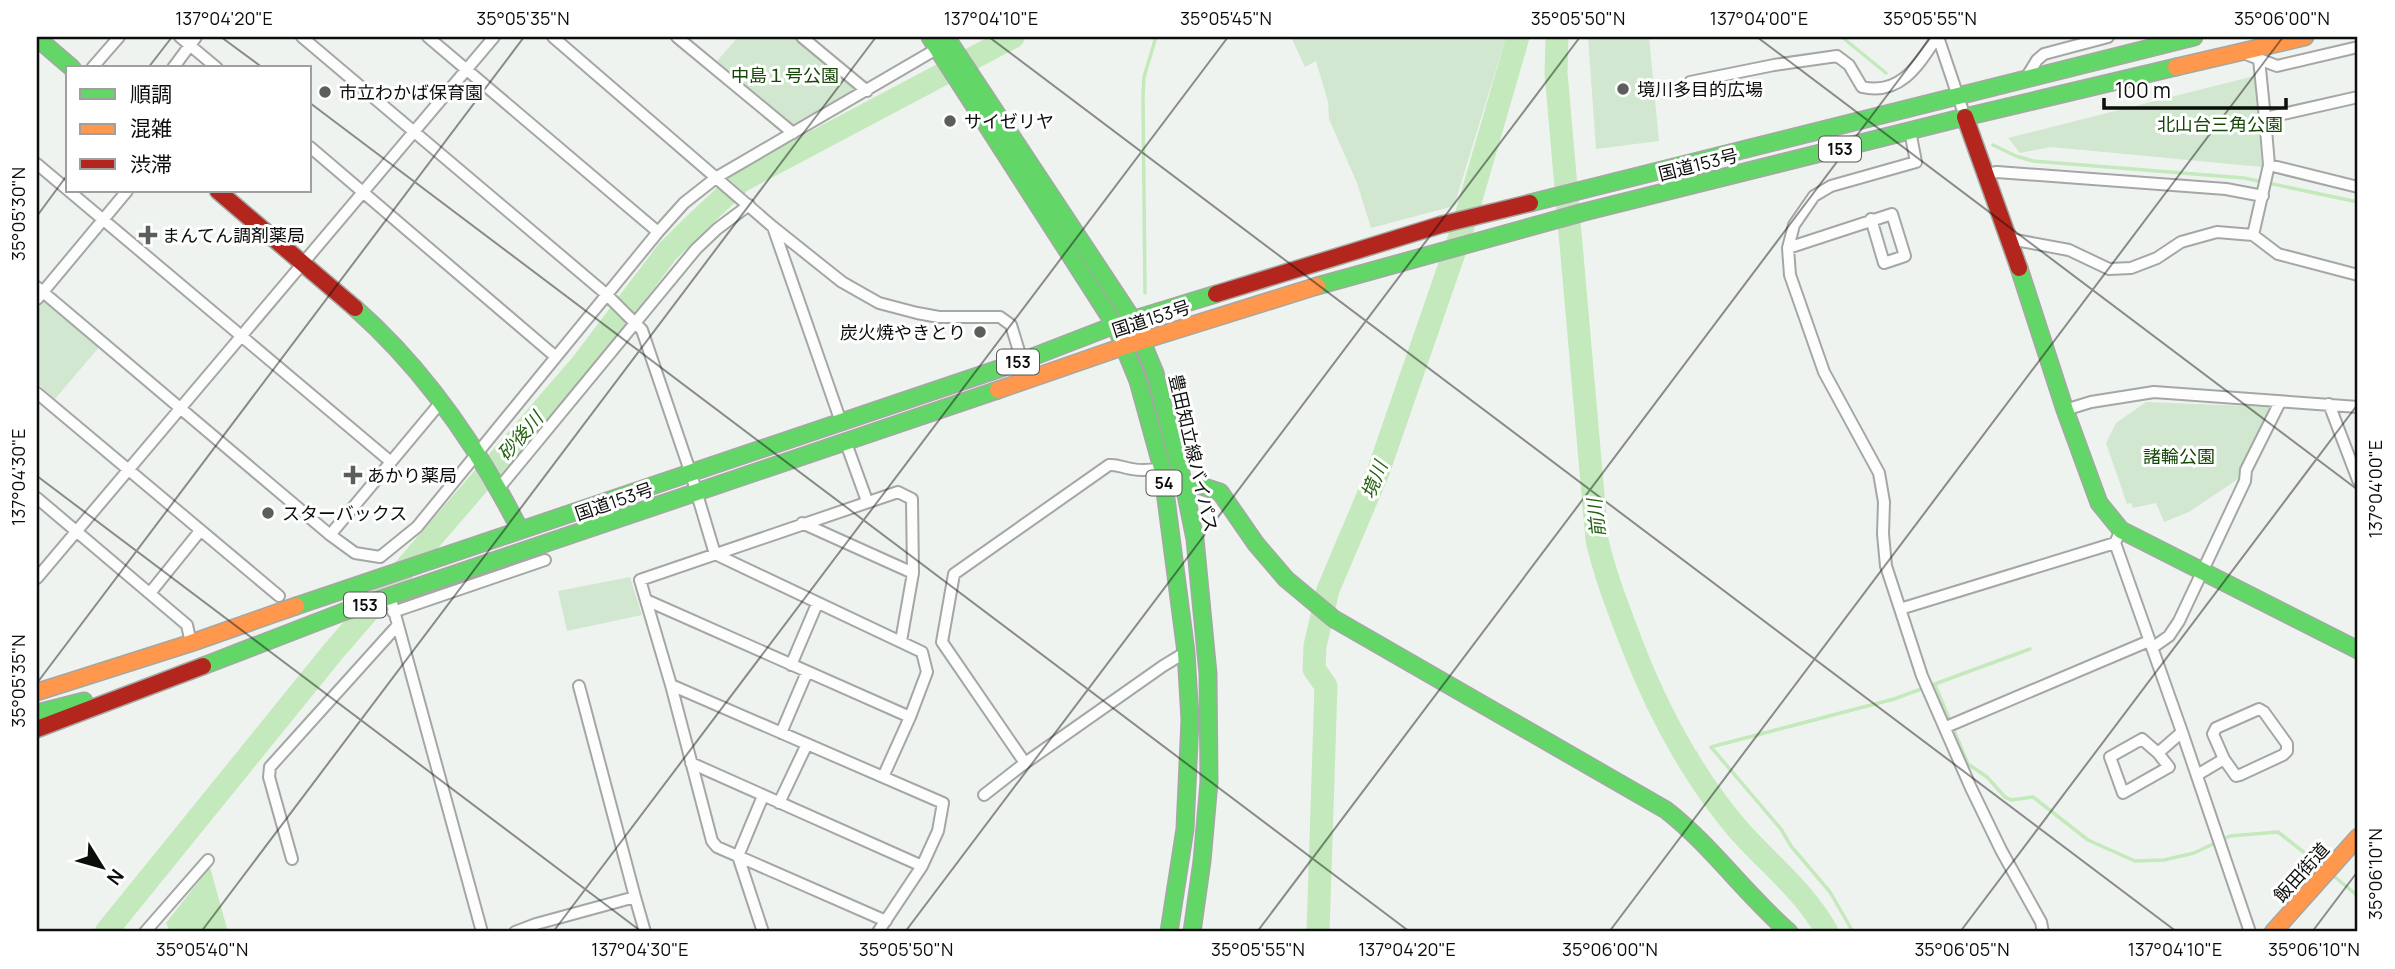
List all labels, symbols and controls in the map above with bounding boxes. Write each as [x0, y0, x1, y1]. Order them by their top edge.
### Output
text: 137°04'20"E [175, 6, 273, 30]
text: 35°05'35"N [476, 6, 570, 30]
text: 137°04'10"E [944, 6, 1038, 30]
text: 35°05'45"N [1180, 6, 1272, 30]
text: 35°05'50"N [1531, 6, 1625, 30]
text: 137°04'00"E [1710, 6, 1808, 30]
text: 35°05'55"N [1883, 6, 1977, 30]
text: 35°06'00"N [2234, 6, 2330, 30]
park label: 中島１号公園 [731, 63, 839, 87]
legend [66, 66, 312, 192]
scale bar [2104, 66, 2286, 110]
text: 100 m [2115, 76, 2171, 104]
place label: 境川多目的広場 [1637, 77, 1763, 101]
text: 順調 [130, 80, 172, 108]
place label: 市立わかば保育園 [339, 80, 483, 104]
marker: 境川多目的広場 [1615, 81, 1631, 97]
marker: 市立わかば保育園 [317, 84, 333, 100]
place label: サイゼリヤ [964, 109, 1054, 133]
park label: 北山台三角公園 [2157, 112, 2283, 136]
marker: サイゼリヤ [942, 113, 958, 129]
text: 混雑 [130, 114, 172, 142]
road number: 153 [1819, 136, 1861, 162]
street label: 国道153号 [1656, 143, 1740, 185]
text: 渋滞 [130, 150, 172, 178]
text: 35°05'30"N [6, 167, 30, 261]
place label: まんてん調剤薬局 [162, 223, 305, 247]
marker: まんてん調剤薬局 [140, 227, 156, 243]
street label: 国道153号 [1109, 294, 1193, 342]
place label: 炭火焼やきとり [840, 320, 966, 344]
marker: 炭火焼やきとり [972, 324, 988, 340]
road number: 153 [997, 350, 1039, 374]
street label: 豊田知立線バイパス [1164, 372, 1224, 534]
water label: 砂後川 [491, 404, 550, 466]
text: 137°04'30"E [6, 428, 30, 526]
text: 137°04'00"E [2363, 440, 2387, 538]
park label: 諸輪公園 [2143, 444, 2215, 468]
water label: 境川 [1355, 456, 1394, 502]
place label: あかり薬局 [367, 463, 457, 487]
marker: あかり薬局 [345, 467, 361, 483]
road number: 54 [1146, 470, 1182, 496]
street label: 国道153号 [572, 476, 656, 526]
water label: 前川 [1581, 496, 1611, 538]
place label: スターバックス [282, 501, 407, 525]
marker: スターバックス [260, 505, 276, 521]
road number: 153 [344, 592, 386, 618]
text: 35°05'35"N [6, 634, 30, 728]
text: 35°06'10"N [2363, 828, 2387, 920]
north arrow [66, 832, 136, 902]
street label: 飯田街道 [2268, 837, 2334, 907]
text: N [101, 864, 130, 891]
text: 35°05'40"N [156, 937, 248, 961]
text: 137°04'30"E [591, 937, 689, 961]
text: 35°05'50"N [859, 937, 953, 961]
text: 35°05'55"N [1211, 937, 1305, 961]
text: 137°04'20"E [1358, 937, 1456, 961]
text: 35°06'00"N [1562, 937, 1658, 961]
text: 35°06'05"N [1914, 937, 2010, 961]
text: 137°04'10"E [2128, 937, 2222, 961]
text: 35°06'10"N [2268, 937, 2360, 961]

